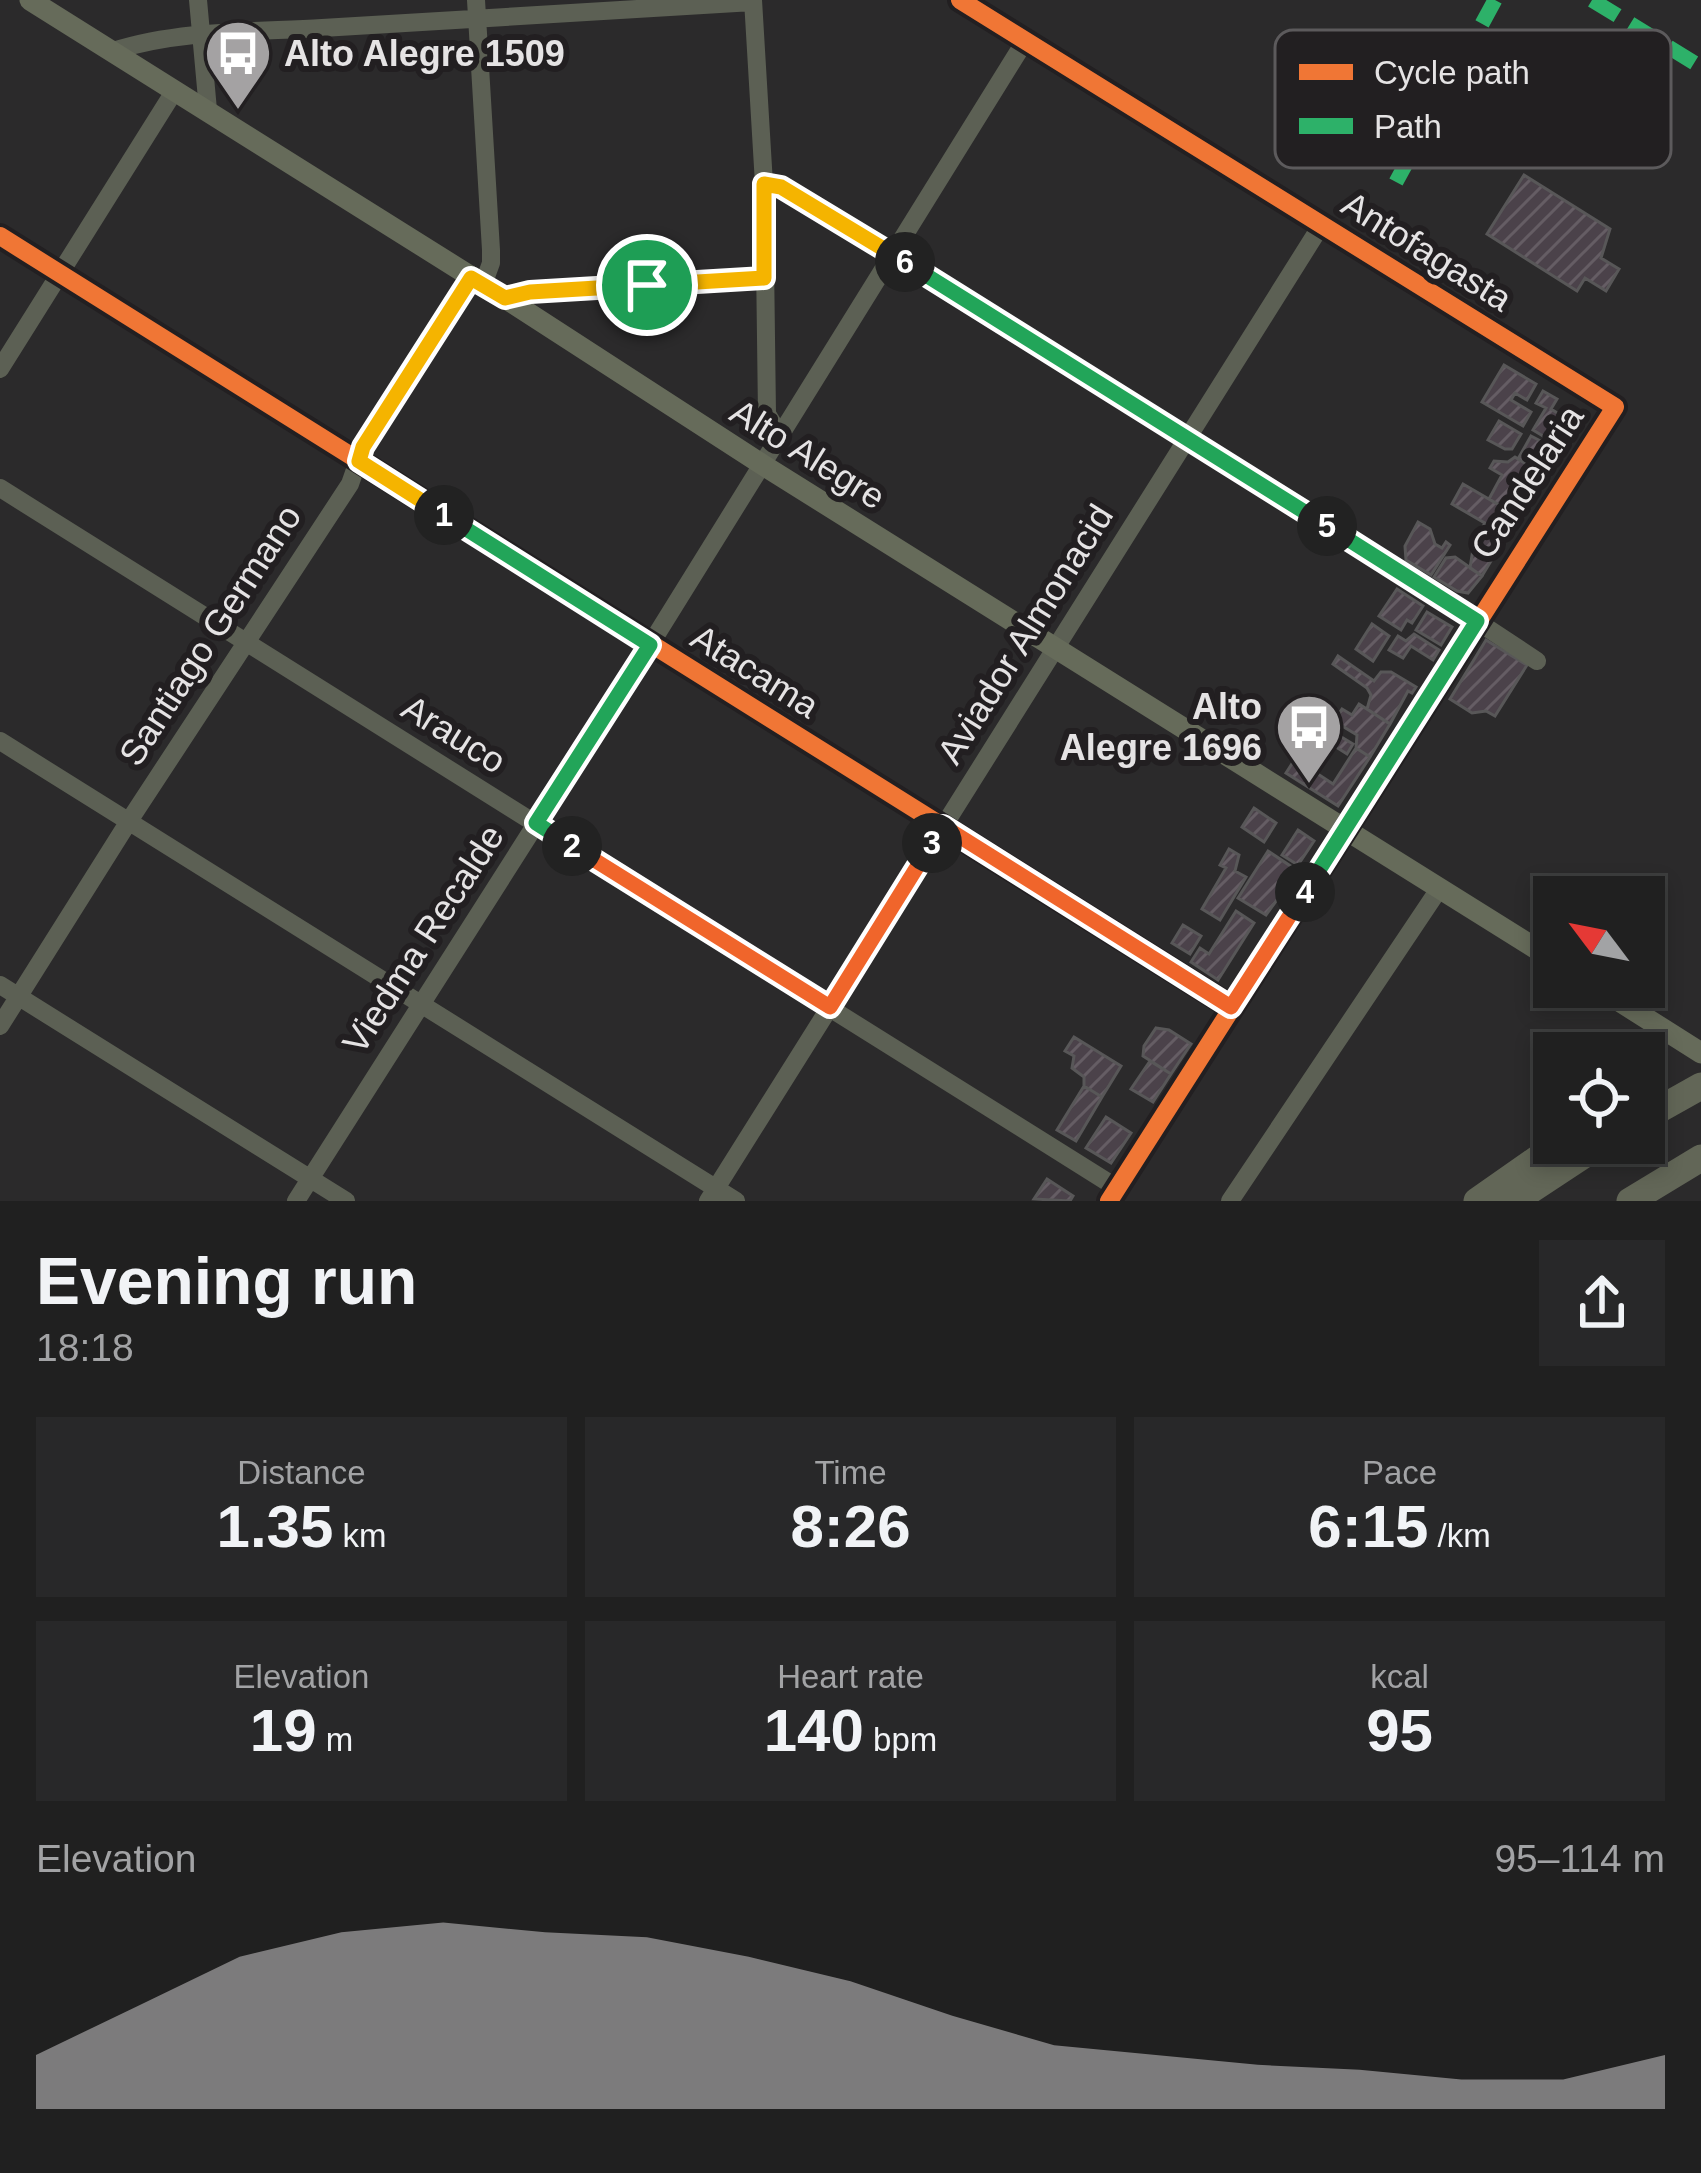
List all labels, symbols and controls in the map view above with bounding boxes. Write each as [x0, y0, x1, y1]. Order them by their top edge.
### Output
bus stop icon: Alto Alegre 1509 [203, 18, 273, 112]
legend [1275, 30, 1671, 168]
place label: Alto Alegre 1509 [284, 33, 565, 74]
text: Cycle path [1374, 54, 1530, 91]
text: Path [1374, 108, 1442, 145]
street label: Antofagasta [1335, 183, 1520, 320]
pin: 6 [875, 232, 935, 292]
pin [596, 234, 698, 336]
text: 6 [896, 243, 914, 280]
icon: arrive [614, 252, 680, 318]
street label: Alto Alegre [723, 390, 893, 518]
street label: Candelaria [1462, 397, 1592, 566]
pin: 1 [414, 485, 474, 545]
text: 1 [435, 496, 453, 533]
pin: 5 [1297, 496, 1357, 556]
street label: Santiago Germano [111, 497, 309, 773]
street label: Aviador Almonacid [929, 497, 1121, 771]
text: 5 [1318, 507, 1336, 544]
street label: Atacama [684, 616, 827, 727]
street label: Arauco [395, 686, 513, 782]
place label: Alto Alegre 1696 [1060, 686, 1262, 768]
bus stop icon: Alto Alegre 1696 [1274, 692, 1344, 786]
pin: 3 [902, 813, 962, 873]
pin: 2 [542, 816, 602, 876]
street label: Viedma Recalde [334, 817, 512, 1061]
text: 3 [923, 824, 941, 861]
text: 2 [563, 827, 581, 864]
pin: 4 [1275, 862, 1335, 922]
text: 4 [1296, 873, 1314, 910]
north arrow [1533, 876, 1665, 1008]
map controls [1533, 876, 1665, 1164]
button: locate [1533, 1032, 1665, 1164]
button: share [1539, 1240, 1665, 1366]
text: Evening run [36, 1244, 417, 1318]
text: 18:18 [36, 1326, 134, 1369]
text: Distance [237, 1454, 366, 1491]
text: Time [814, 1454, 887, 1491]
text: Pace [1362, 1454, 1437, 1491]
text: 1.35 [217, 1493, 333, 1560]
text: 8:26 [790, 1493, 911, 1560]
text: 6:15 [1308, 1493, 1428, 1560]
text: km [333, 1517, 386, 1554]
text: /km [1428, 1517, 1491, 1554]
text: Elevation [234, 1658, 369, 1695]
text: Heart rate [777, 1658, 924, 1695]
text: kcal [1370, 1658, 1429, 1695]
text: 19 [250, 1697, 317, 1764]
text: 140 [764, 1697, 864, 1764]
text: 95 [1366, 1697, 1433, 1764]
text: m [317, 1721, 353, 1758]
text: bpm [864, 1721, 937, 1758]
text: Elevation [36, 1837, 196, 1880]
text: 95–114 m [1494, 1837, 1665, 1880]

